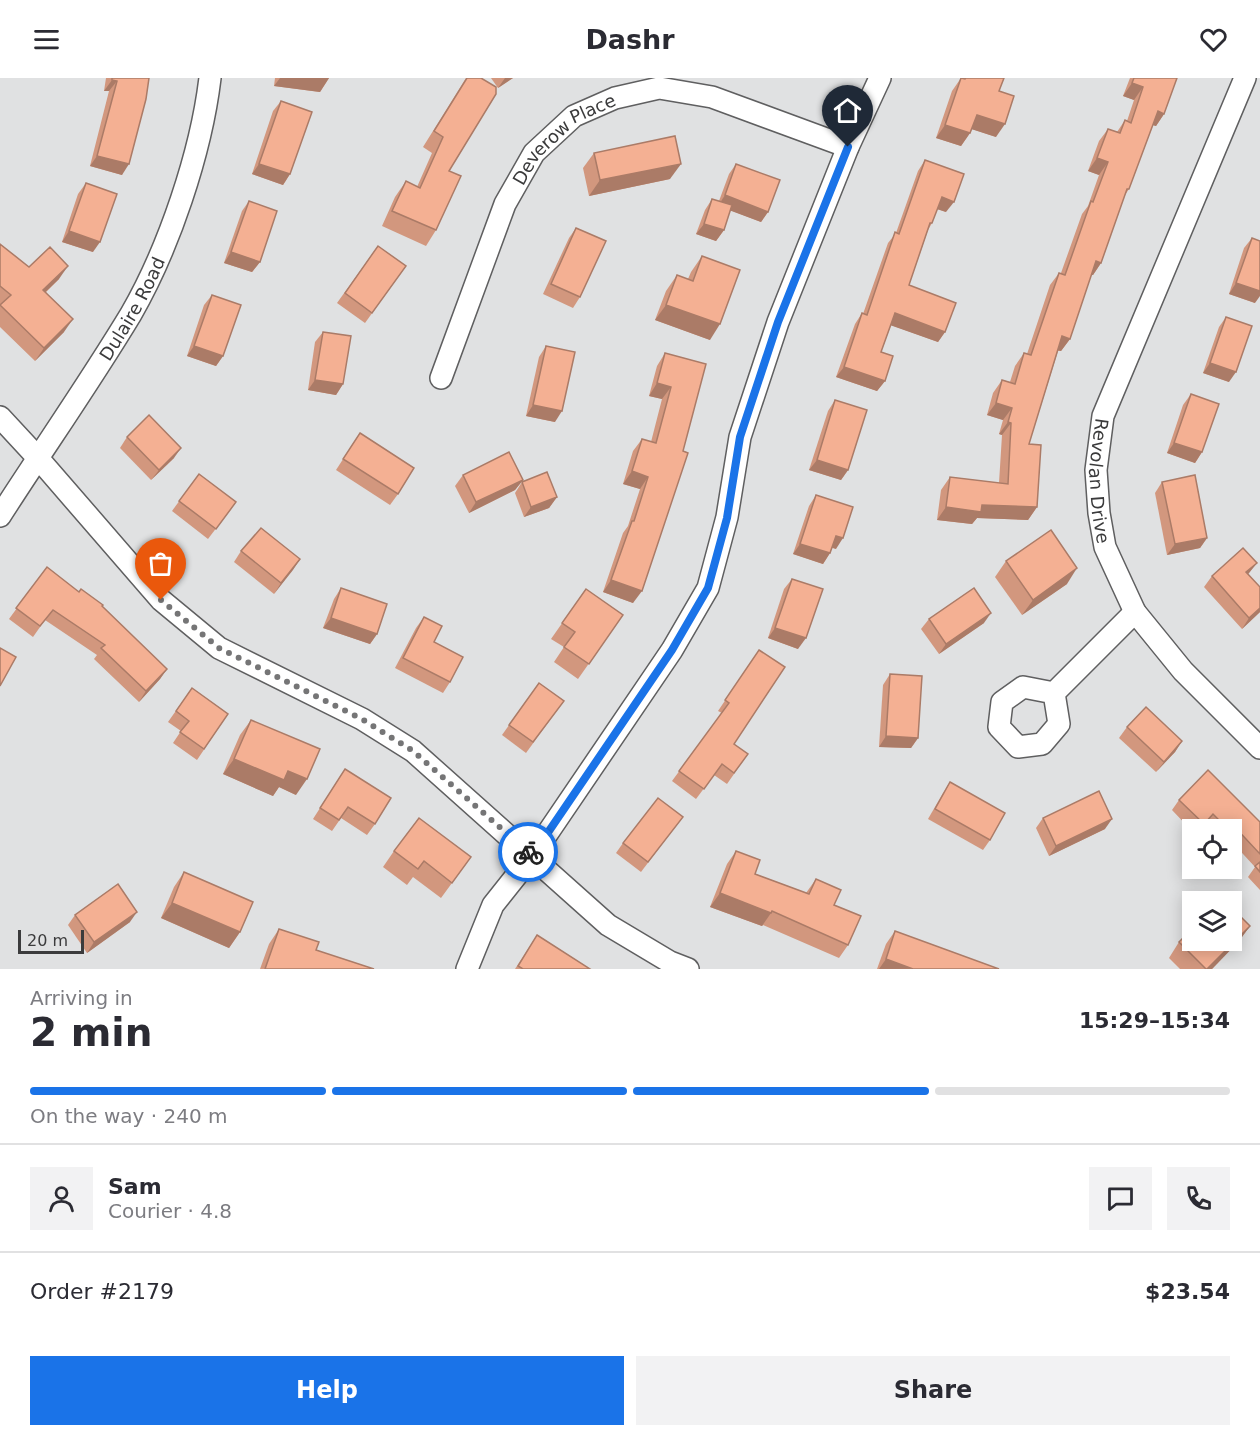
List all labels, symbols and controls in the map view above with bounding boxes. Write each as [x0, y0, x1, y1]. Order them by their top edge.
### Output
icon: menu [30, 23, 63, 56]
icon: heart [1197, 23, 1230, 56]
text: Dashr [585, 24, 675, 55]
pin [822, 85, 873, 147]
street label: Deverow Place [508, 89, 618, 188]
icon: home [831, 94, 864, 127]
street label: Dulaire Road [94, 254, 169, 364]
street label: Revolan Drive [1085, 417, 1115, 545]
pin [135, 538, 186, 600]
icon: bag [144, 547, 177, 580]
map controls [1182, 819, 1242, 951]
button: locate [1182, 819, 1242, 879]
courier [498, 822, 558, 882]
icon: bike [512, 836, 545, 869]
button: layers [1182, 891, 1242, 951]
scale bar [18, 927, 84, 954]
text: 20 m [27, 931, 68, 950]
text: Arriving in [30, 986, 133, 1010]
text: 15:29–15:34 [1079, 1008, 1230, 1033]
text: 2 min [30, 1010, 152, 1055]
text: On the way · 240 m [30, 1104, 228, 1128]
button: person [30, 1167, 93, 1230]
button: chat [1089, 1167, 1152, 1230]
button: phone [1167, 1167, 1230, 1230]
text: Sam [108, 1174, 162, 1199]
text: Courier · 4.8 [108, 1199, 232, 1223]
text: Order #2179 [30, 1279, 174, 1304]
text: $23.54 [1145, 1279, 1230, 1304]
button: Help [30, 1356, 624, 1425]
button: Share [636, 1356, 1230, 1425]

